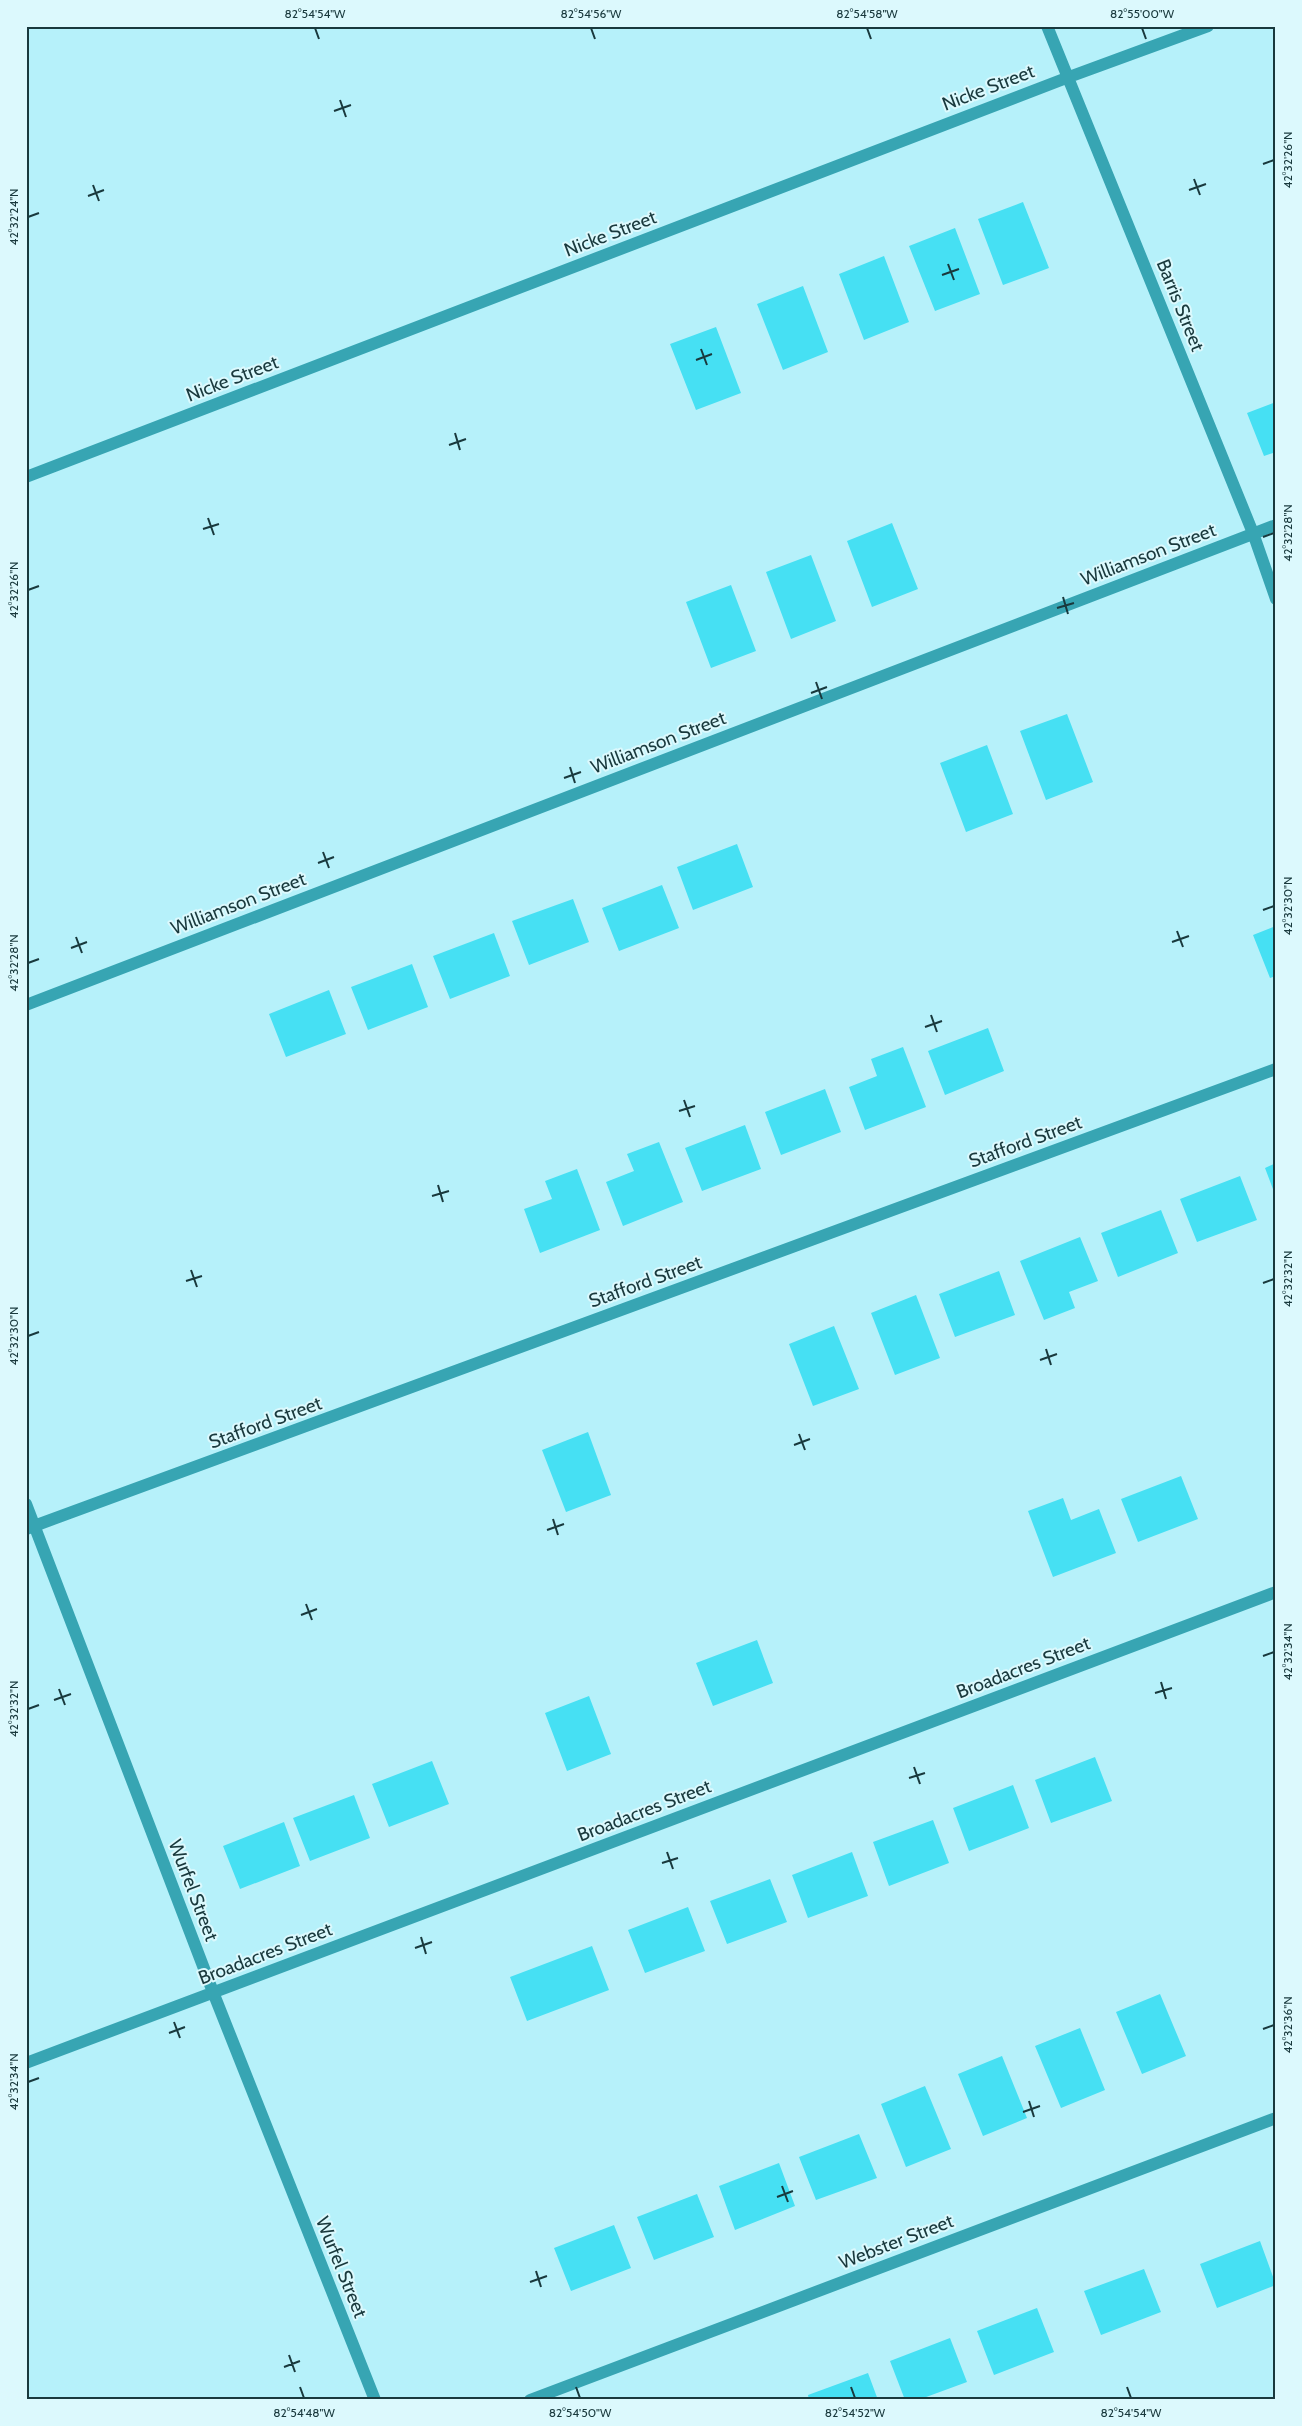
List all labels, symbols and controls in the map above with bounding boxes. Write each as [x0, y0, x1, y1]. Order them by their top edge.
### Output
text: 82°54'54"W [285, 6, 346, 21]
text: 82°54'56"W [561, 6, 622, 21]
text: 82°54'58"W [836, 6, 898, 21]
text: 82°55'00"W [1110, 6, 1175, 21]
street label: Nicke Street [939, 59, 1038, 116]
text: 42°32'26"N [1280, 132, 1295, 188]
text: 42°32'24"N [6, 189, 21, 245]
street label: Nicke Street [561, 205, 660, 262]
street label: Barris Street [1152, 256, 1210, 355]
street label: Nicke Street [183, 350, 282, 407]
text: 42°32'28"N [1280, 504, 1295, 562]
street label: Williamson Street [1077, 518, 1219, 591]
text: 42°32'26"N [6, 562, 21, 618]
street label: Williamson Street [587, 706, 729, 779]
street label: Williamson Street [167, 867, 309, 940]
text: 42°32'30"N [1280, 877, 1295, 935]
text: 42°32'28"N [6, 934, 21, 992]
street label: Stafford Street [966, 1110, 1085, 1173]
street label: Stafford Street [586, 1250, 705, 1313]
text: 42°32'32"N [1280, 1251, 1295, 1307]
text: 42°32'30"N [6, 1307, 21, 1365]
street label: Stafford Street [206, 1391, 325, 1454]
text: 42°32'34"N [1280, 1623, 1295, 1681]
street label: Broadacres Street [953, 1631, 1094, 1704]
text: 42°32'32"N [6, 1681, 21, 1737]
street label: Broadacres Street [574, 1774, 715, 1847]
street label: Wurfel Street [164, 1836, 224, 1945]
street label: Broadacres Street [195, 1917, 336, 1990]
text: 42°32'36"N [1280, 1996, 1295, 2054]
text: 42°32'34"N [6, 2053, 21, 2111]
street label: Webster Street [836, 2209, 957, 2274]
street label: Wurfel Street [311, 2213, 372, 2322]
text: 82°54'48"W [273, 2405, 335, 2420]
text: 82°54'50"W [549, 2405, 612, 2420]
text: 82°54'52"W [825, 2405, 886, 2420]
text: 82°54'54"W [1101, 2405, 1162, 2420]

